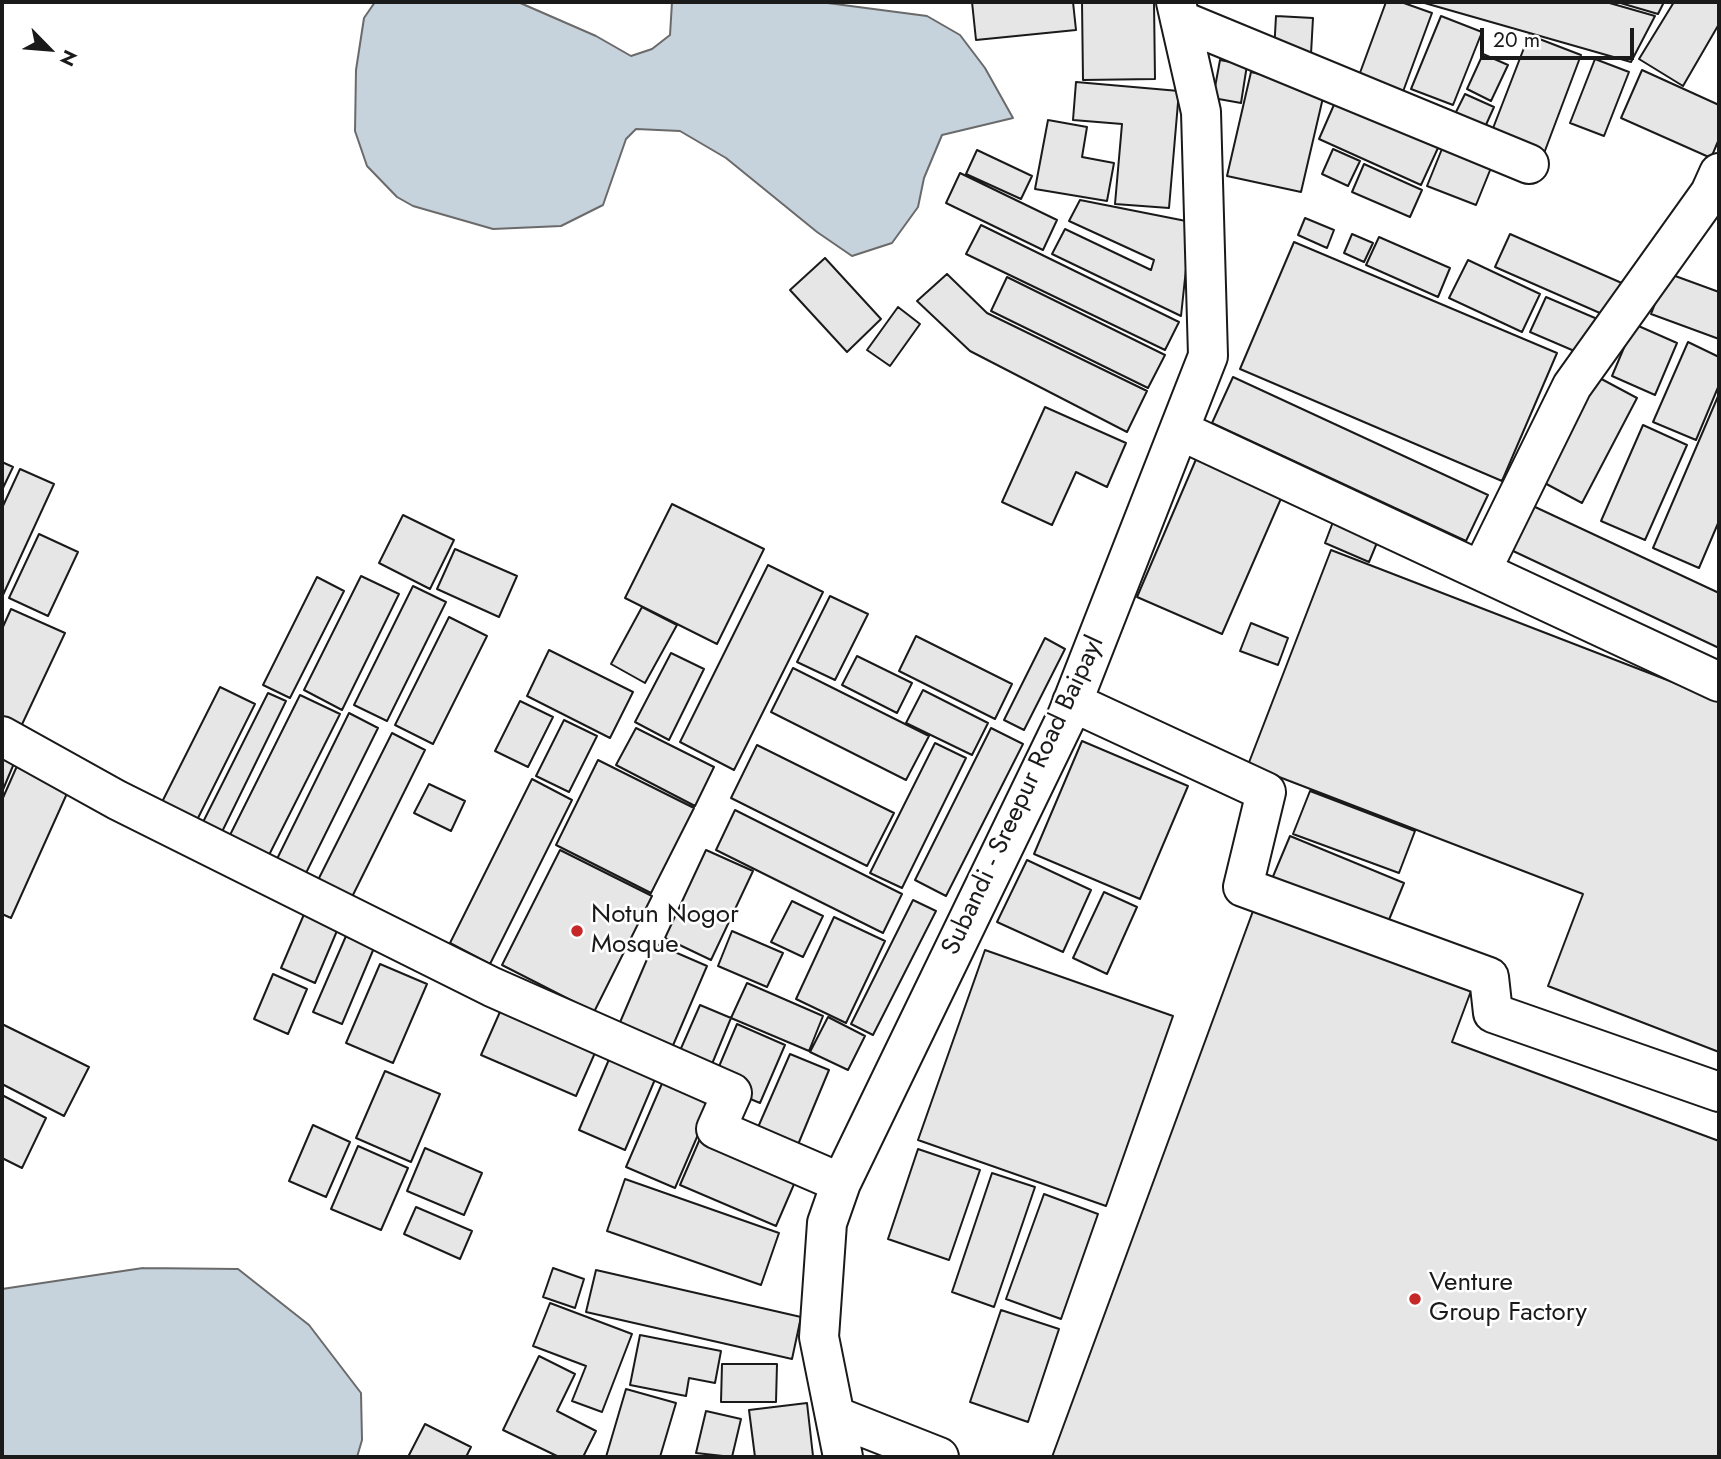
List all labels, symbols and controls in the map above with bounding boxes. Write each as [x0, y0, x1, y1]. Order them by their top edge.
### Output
north arrow [14, 14, 84, 84]
scale bar [1483, 14, 1637, 58]
text: 20 m [1493, 25, 1540, 55]
text: N [53, 46, 84, 71]
street label: Subandi - Sreepur Road Baipayl [936, 631, 1112, 961]
place label: Notun Nogor Mosque [591, 900, 739, 962]
marker: Notun Nogor Mosque [569, 923, 585, 939]
place label: Venture Group Factory [1429, 1268, 1587, 1330]
marker: Venture Group Factory [1407, 1291, 1423, 1307]

